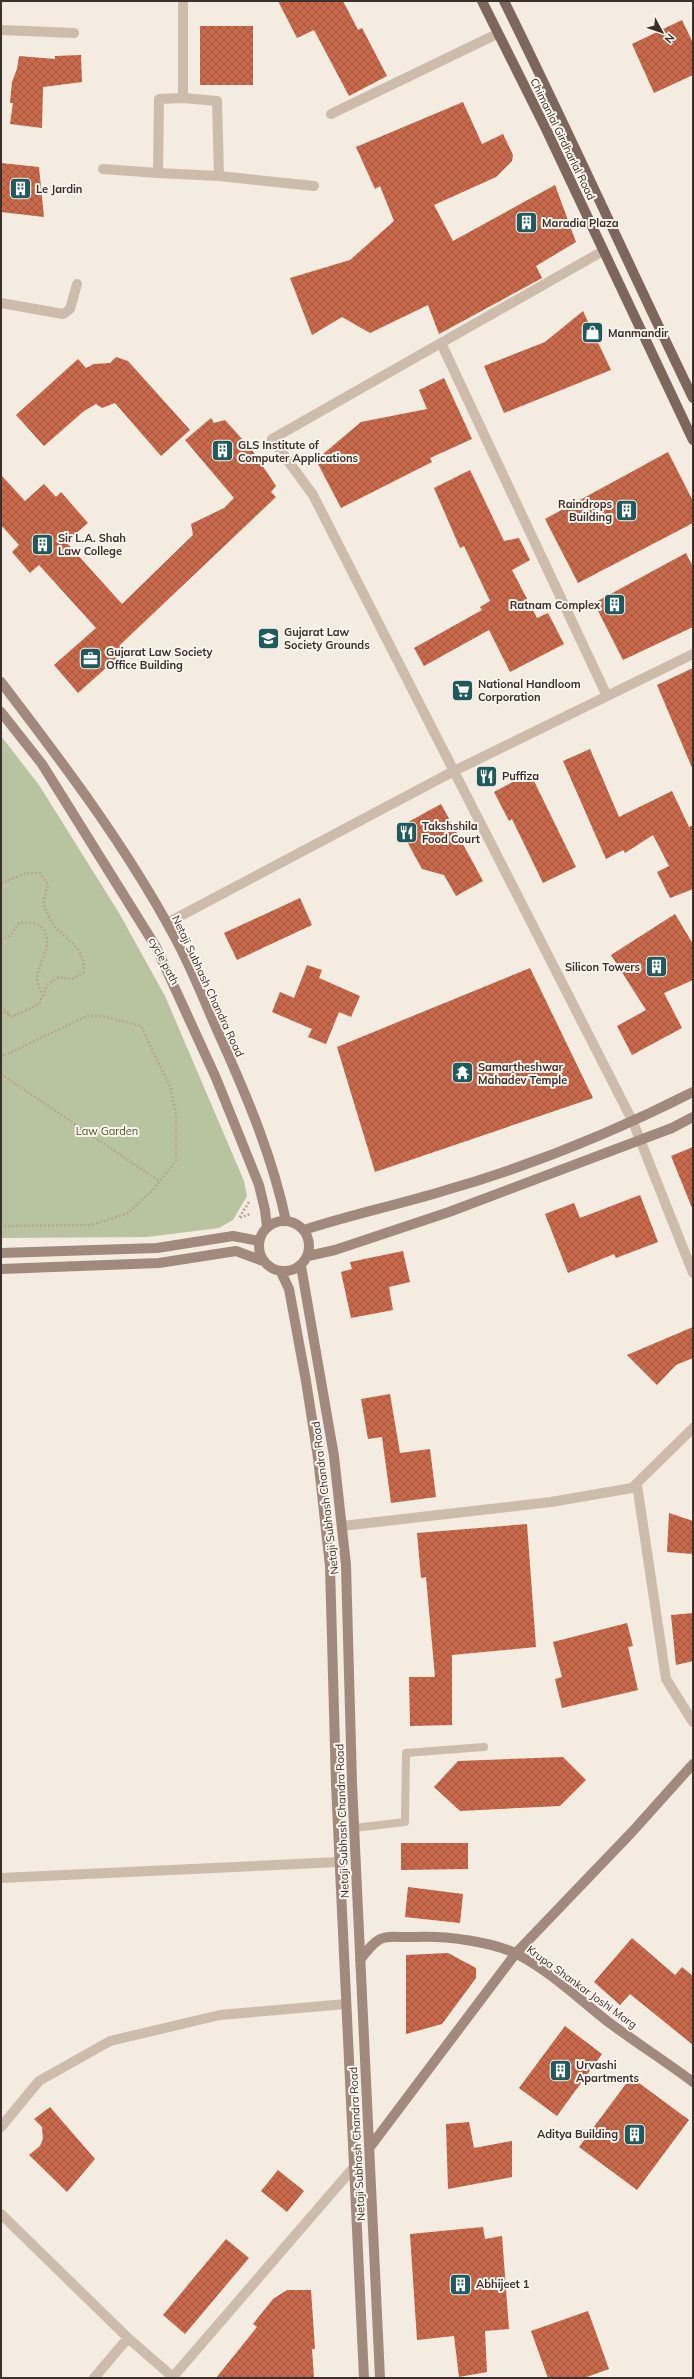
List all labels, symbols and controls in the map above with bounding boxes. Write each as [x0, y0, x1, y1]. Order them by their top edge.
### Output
north arrow [642, 12, 682, 52]
text: N [662, 31, 678, 46]
street label: Chimanlal Girdharlal Road [527, 76, 599, 202]
building icon: Le Jardin [8, 176, 34, 202]
place label: Le Jardin [36, 182, 83, 196]
building icon: Maradia Plaza [514, 210, 540, 236]
place label: Maradia Plaza [542, 216, 619, 230]
shop icon: Manmandir [579, 320, 605, 346]
place label: Manmandir [608, 326, 669, 340]
building icon: GLS Institute of Computer Applications [210, 438, 236, 464]
place label: GLS Institute of Computer Applications [238, 438, 359, 465]
place label: Raindrops Building [558, 497, 612, 524]
building icon: Raindrops Building [614, 497, 640, 523]
building icon: Sir L.A. Shah Law College [30, 531, 56, 557]
place label: Sir L.A. Shah Law College [58, 531, 126, 558]
building icon: Ratnam Complex [602, 592, 628, 618]
place label: Ratnam Complex [510, 598, 601, 612]
school or university icon: Gujarat Law Society Grounds [256, 625, 282, 651]
place label: Gujarat Law Society Grounds [284, 625, 370, 652]
office icon: Gujarat Law Society Office Building [77, 645, 103, 671]
place label: Gujarat Law Society Office Building [106, 645, 213, 672]
supermarket icon: National Handloom Corporation [450, 677, 476, 703]
place label: National Handloom Corporation [478, 677, 581, 704]
restaurant icon: Puffiza [473, 763, 499, 789]
place label: Puffiza [502, 769, 539, 783]
restaurant icon: Takshshila Food Court [393, 819, 419, 845]
place label: Takshshila Food Court [422, 819, 480, 846]
street label: Netaji Subhash Chandra Road [169, 913, 247, 1059]
street label: cycle path [146, 935, 182, 987]
building icon: Silicon Towers [643, 954, 669, 980]
place label: Silicon Towers [565, 960, 640, 974]
temple icon: Samartheshwar Mahadev Temple [450, 1060, 476, 1086]
place label: Samartheshwar Mahadev Temple [478, 1060, 567, 1087]
park label: Law Garden [76, 1124, 138, 1138]
street label: Netaji Subhash Chandra Road [309, 1421, 341, 1575]
street label: Netaji Subhash Chandra Road [332, 1744, 352, 1898]
street label: Krupa Shankar Joshi Marg [524, 1942, 640, 2032]
building icon: Urvashi Apartments [548, 2058, 574, 2084]
place label: Urvashi Apartments [576, 2058, 639, 2085]
street label: Netaji Subhash Chandra Road [346, 2067, 368, 2221]
building icon: Aditya Building [621, 2121, 647, 2147]
place label: Aditya Building [537, 2127, 618, 2141]
building icon: Abhijeet 1 [447, 2271, 473, 2297]
place label: Abhijeet 1 [476, 2277, 530, 2291]

